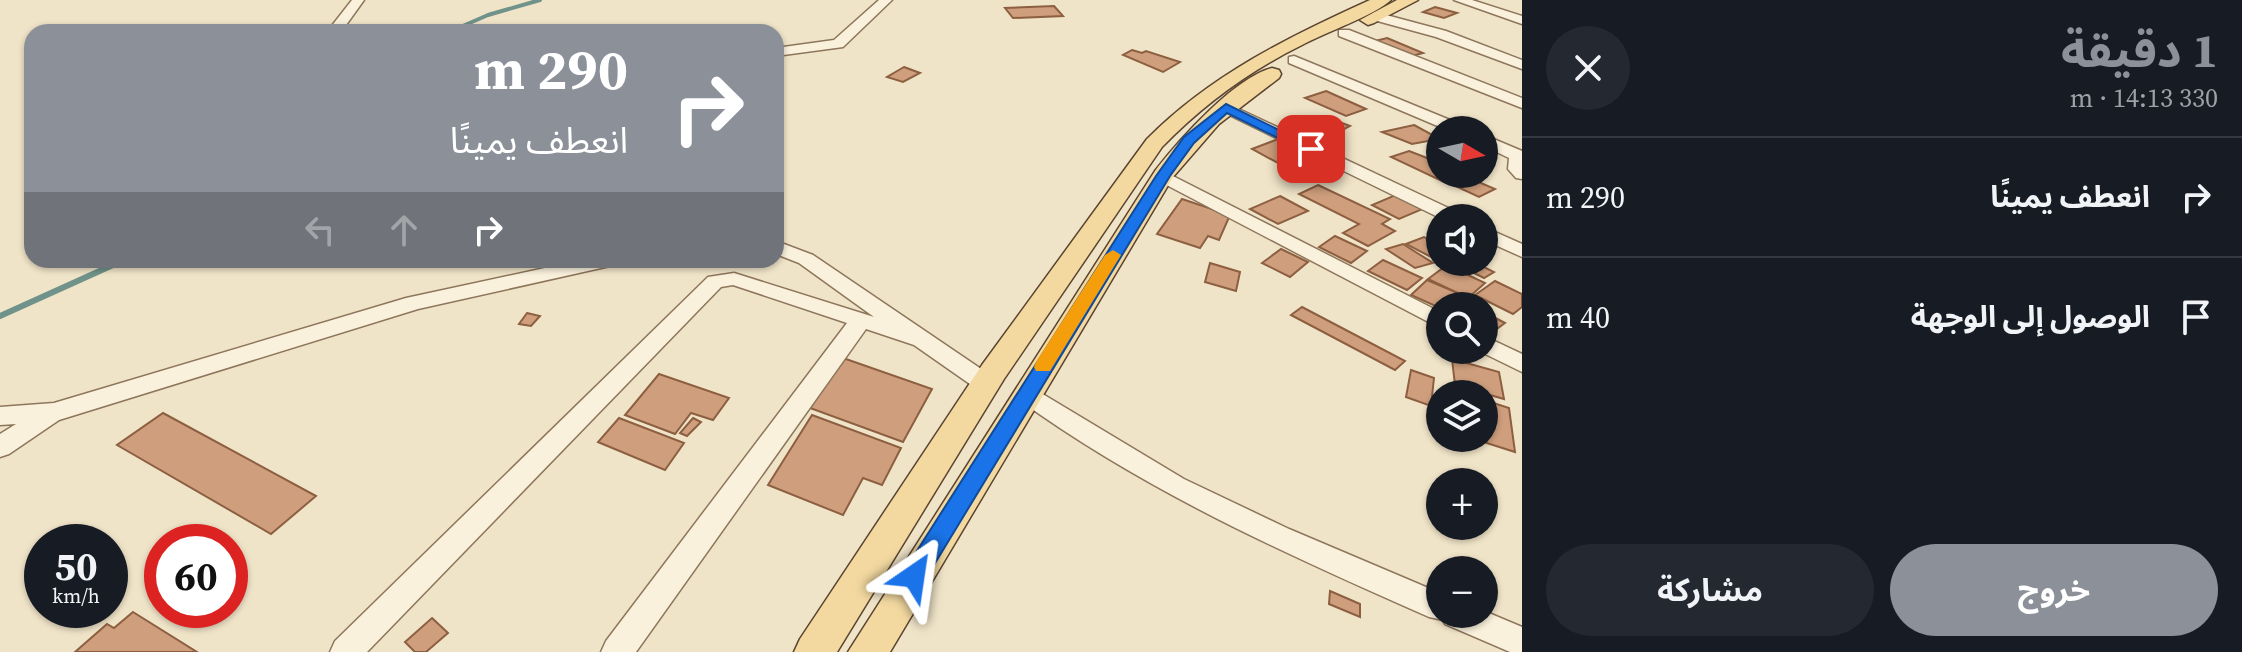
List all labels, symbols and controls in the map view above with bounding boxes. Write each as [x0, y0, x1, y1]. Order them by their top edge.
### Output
text: 1 دقيقة [2061, 17, 2218, 83]
button: close [1546, 26, 1630, 110]
text: 290 m [474, 31, 628, 108]
icon: right [656, 56, 760, 160]
text: 330 m · 14:13 [2070, 80, 2218, 116]
pin [1277, 115, 1345, 183]
text: انعطف يمينًا [450, 116, 628, 165]
north arrow [1426, 116, 1498, 188]
map controls [1426, 116, 1498, 628]
icon: arrive [1289, 127, 1333, 171]
icon: right [2174, 175, 2218, 219]
text: انعطف يمينًا [1990, 176, 2150, 217]
text: 290 m [1546, 177, 1625, 218]
button: sound [1426, 204, 1498, 276]
icon: left [298, 208, 342, 252]
icon: ahead [382, 208, 426, 252]
icon: right [466, 208, 510, 252]
button: search [1426, 292, 1498, 364]
icon: arrive [2174, 295, 2218, 339]
text: الوصول إلى الوجهة [1911, 296, 2150, 337]
text: 40 m [1546, 297, 1610, 338]
button: layers [1426, 380, 1498, 452]
button: + [1426, 468, 1498, 540]
speed limit sign: 60 [144, 524, 248, 628]
position arrow [872, 534, 956, 618]
text: 50 [54, 539, 98, 593]
button: مشاركة [1546, 544, 1874, 636]
button: خروج [1890, 544, 2218, 636]
button: − [1426, 556, 1498, 628]
text: km/h [52, 582, 100, 610]

